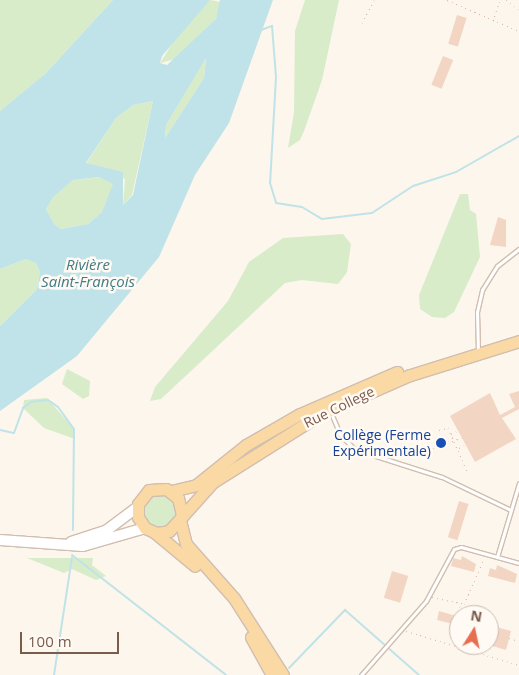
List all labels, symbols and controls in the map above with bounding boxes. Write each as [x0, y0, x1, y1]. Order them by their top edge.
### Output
water label: Rivière Saint-François [41, 255, 135, 290]
street label: Rue College [301, 383, 377, 431]
place label: Collège (Ferme Expérimentale) [333, 427, 431, 460]
marker: Collège (Ferme Expérimentale) [435, 437, 447, 449]
north arrow [449, 605, 499, 655]
text: N [469, 605, 484, 626]
scale bar [22, 622, 121, 654]
text: 100 m [28, 631, 72, 651]

